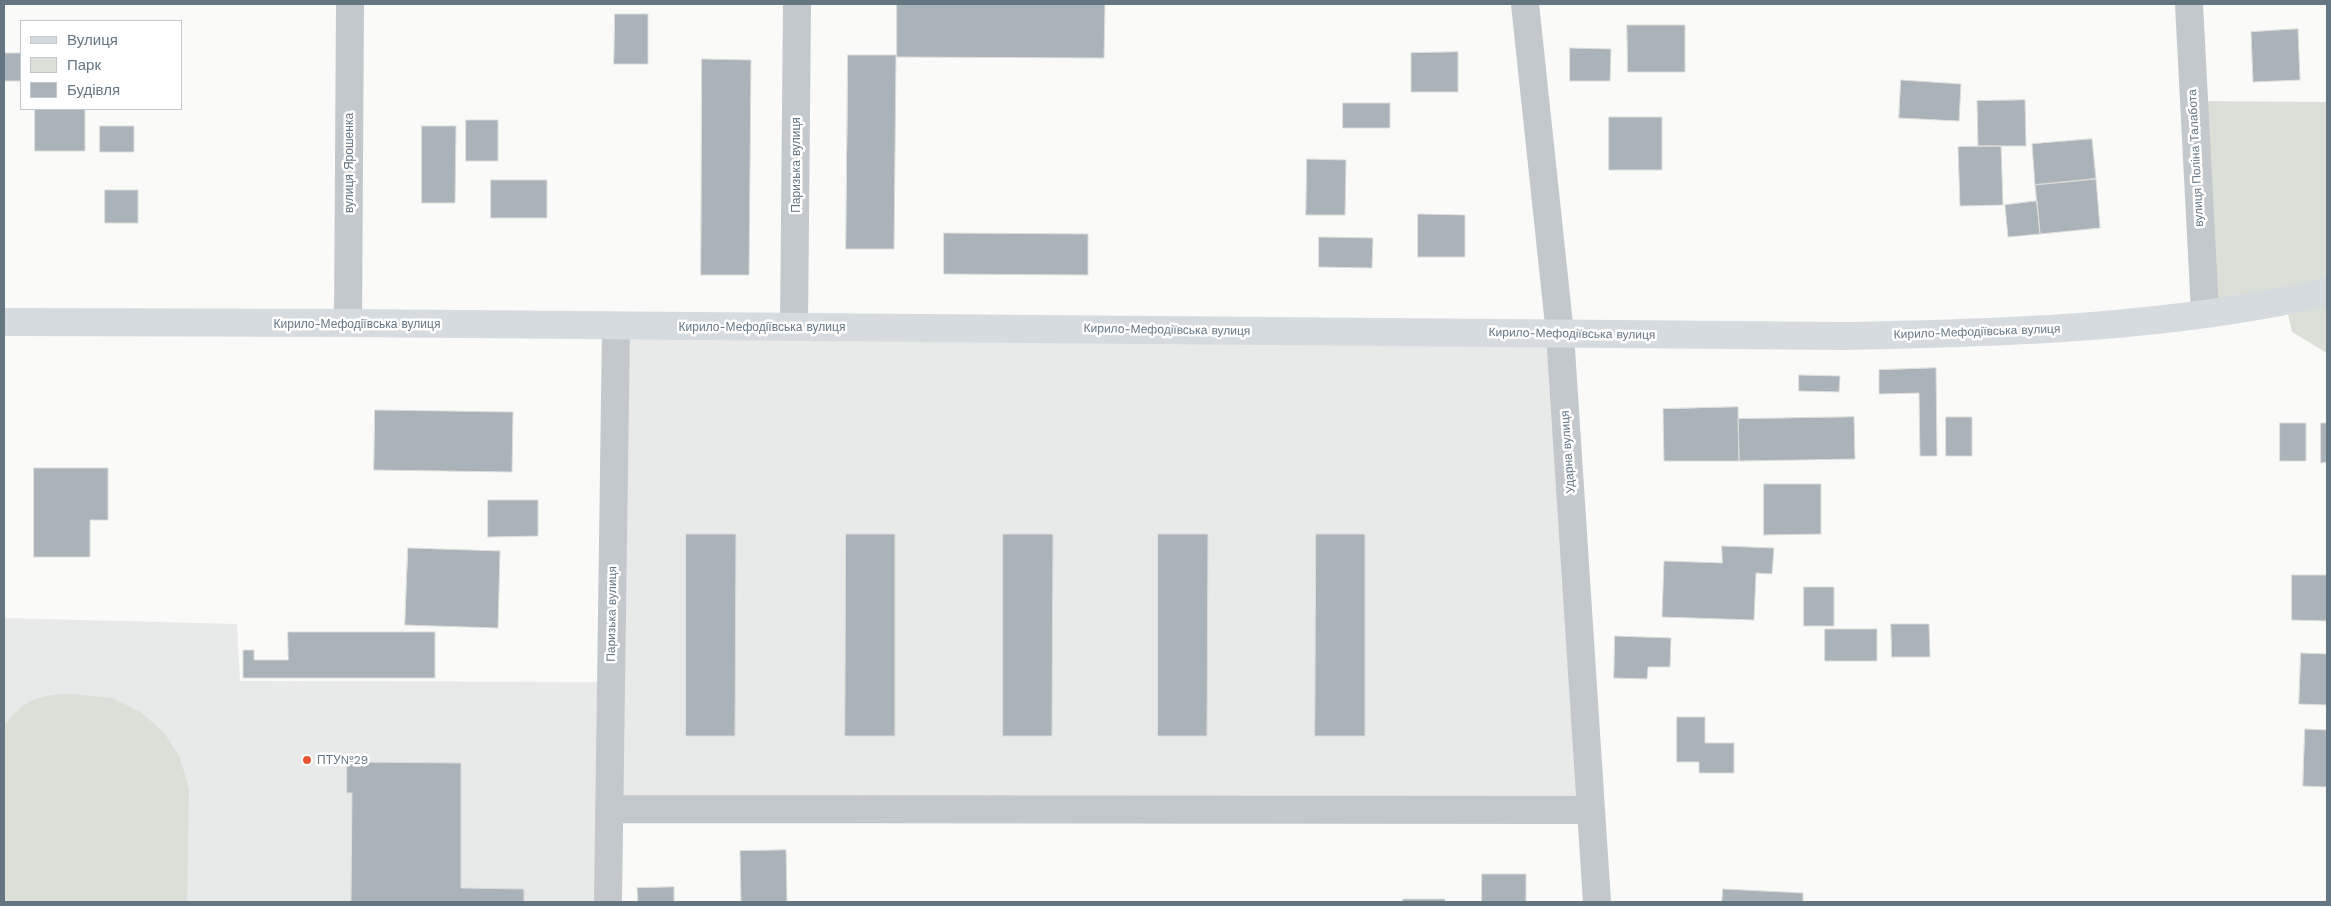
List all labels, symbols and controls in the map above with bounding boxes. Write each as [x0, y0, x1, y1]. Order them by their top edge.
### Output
legend [20, 20, 182, 110]
text: Вулиця [67, 31, 118, 49]
text: Парк [67, 56, 101, 74]
text: Будівля [67, 81, 120, 99]
street label: вулиця Поліна Талабота [2185, 89, 2207, 227]
street label: вулиця Ярошенка [342, 113, 356, 213]
street label: Паризька вулиця [789, 117, 803, 213]
street label: Кирило-Мефодіївська вулиця [274, 317, 440, 331]
street label: Кирило-Мефодіївська вулиця [679, 320, 845, 334]
street label: Кирило-Мефодіївська вулиця [1083, 321, 1251, 339]
street label: Кирило-Мефодіївська вулиця [1893, 322, 2061, 342]
street label: Кирило-Мефодіївська вулиця [1488, 325, 1656, 343]
street label: Ударна вулиця [1558, 410, 1578, 494]
street label: Паризька вулиця [604, 566, 620, 662]
place label: ПТУ№29 [317, 753, 368, 767]
marker: ПТУ№29 [301, 754, 313, 766]

